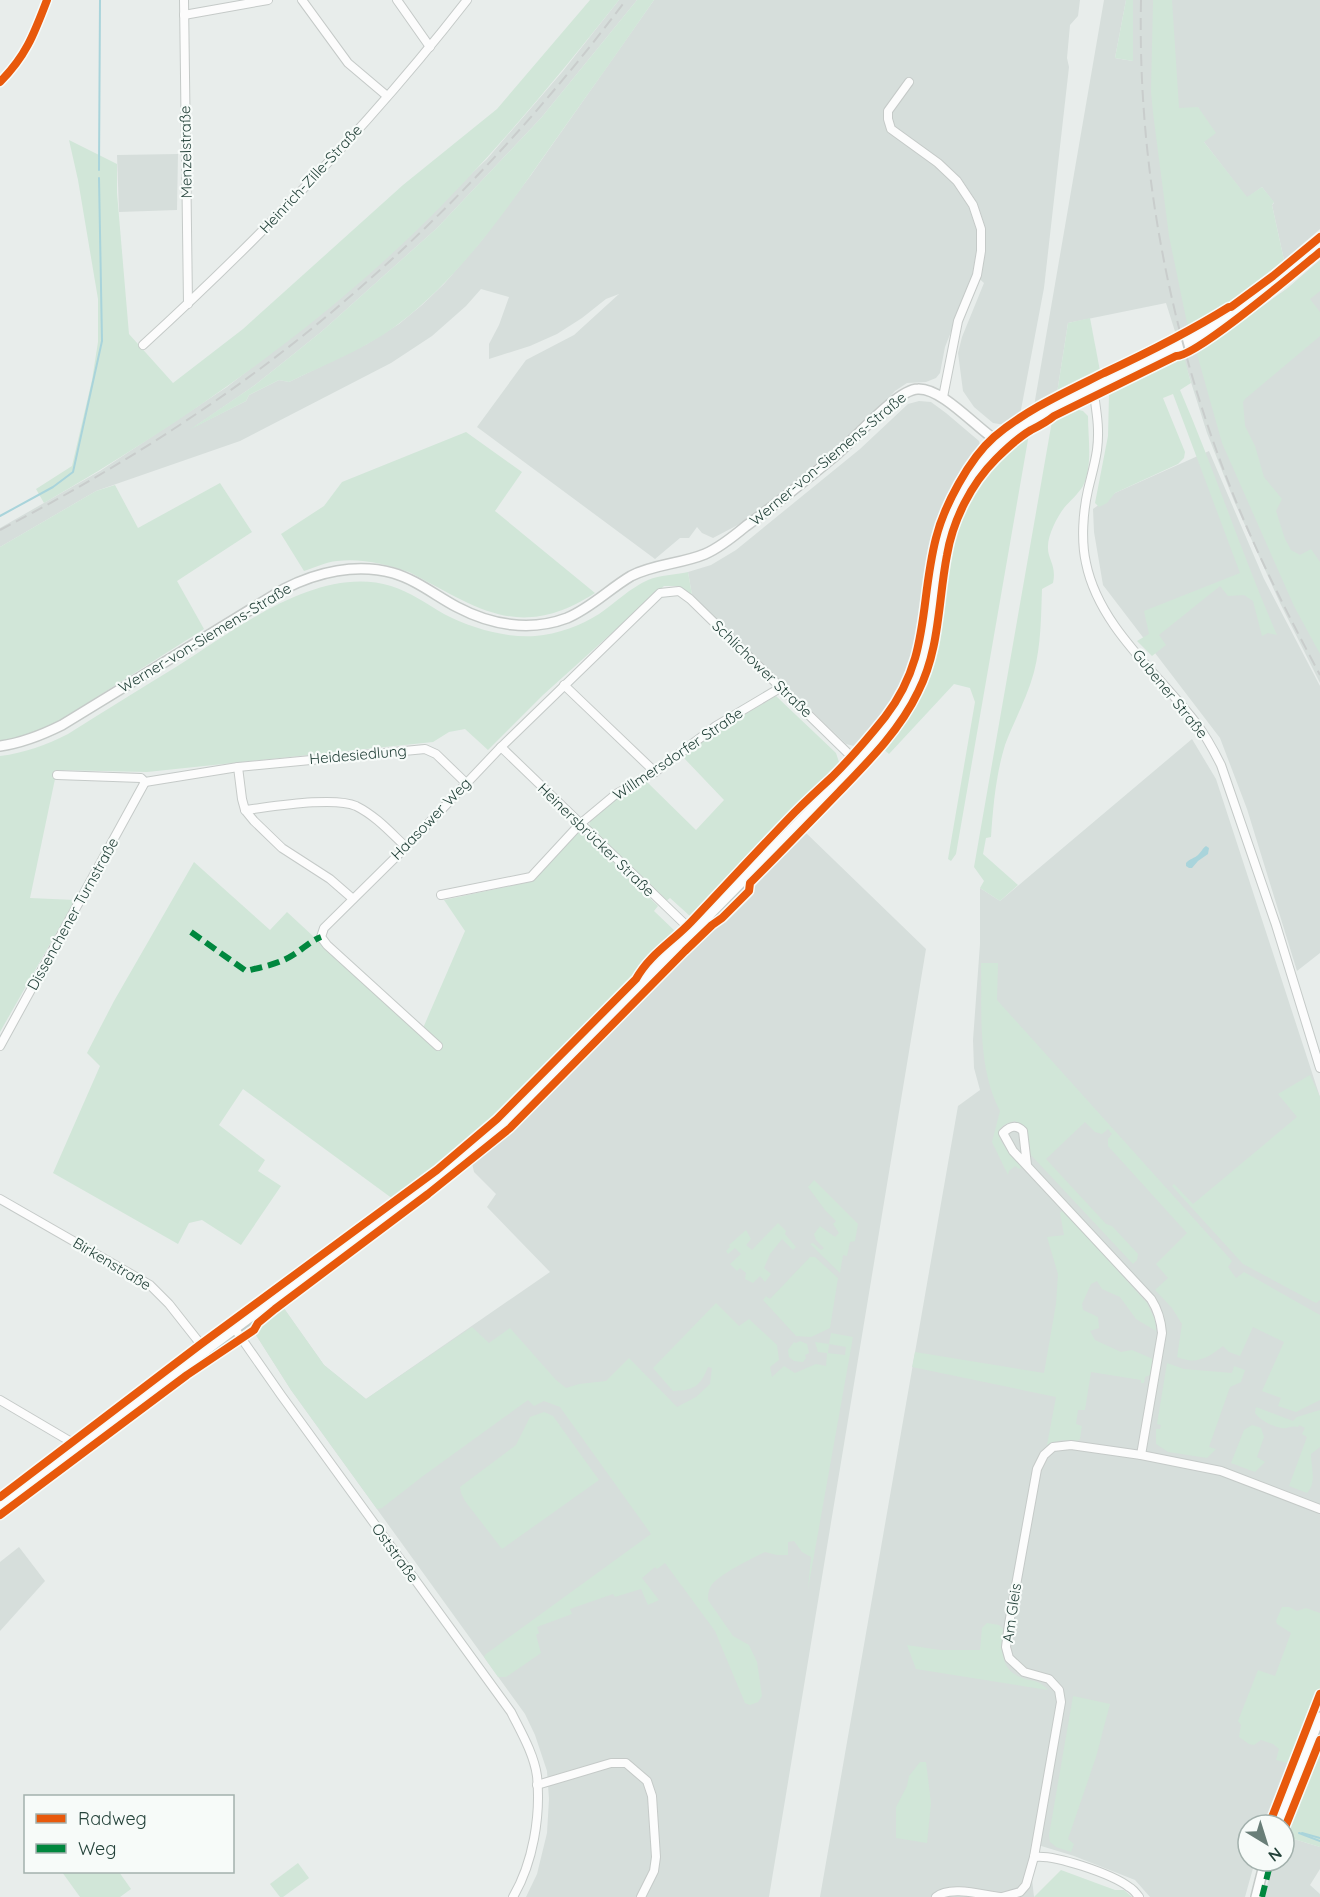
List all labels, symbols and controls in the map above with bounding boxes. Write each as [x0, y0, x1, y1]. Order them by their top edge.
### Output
street label: Menzelstraße [175, 105, 196, 199]
street label: Heinrich-Zille-Straße [255, 120, 366, 237]
street label: Werner-von-Siemens-Straße [746, 388, 910, 530]
street label: Werner-von-Siemens-Straße [115, 578, 295, 697]
street label: Schlichower Straße [708, 616, 816, 721]
street label: Gubener Straße [1129, 645, 1212, 742]
street label: Willmersdorfer Straße [609, 703, 746, 804]
street label: Heidesiedlung [308, 741, 408, 768]
street label: Haasower Weg [387, 774, 475, 864]
street label: Heinersbrücker Straße [534, 779, 659, 900]
street label: Dissenchener Turnstraße [23, 834, 122, 993]
street label: Birkenstraße [70, 1233, 155, 1294]
street label: Oststraße [368, 1520, 423, 1586]
street label: Am Gleis [998, 1582, 1025, 1644]
legend [24, 1795, 234, 1873]
text: Radweg [78, 1807, 147, 1830]
north arrow [1236, 1813, 1296, 1873]
text: Weg [78, 1837, 116, 1860]
text: N [1264, 1843, 1286, 1866]

